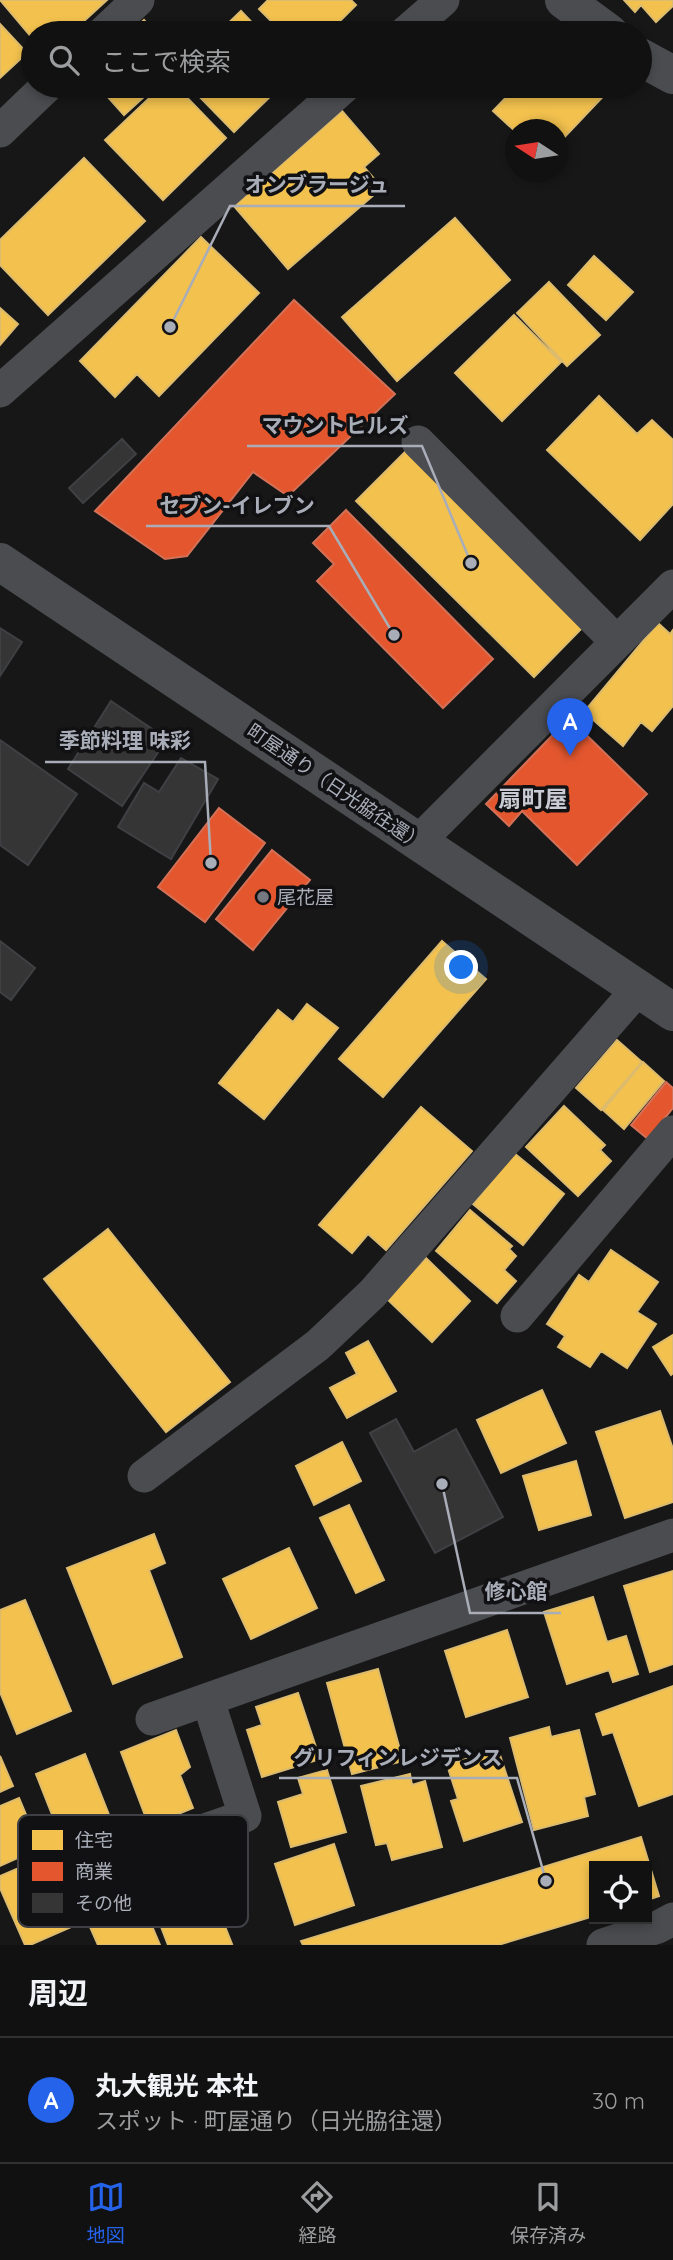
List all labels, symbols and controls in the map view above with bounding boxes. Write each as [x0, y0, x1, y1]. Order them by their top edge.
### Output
search box [21, 21, 652, 98]
icon: search [45, 41, 83, 79]
text: ここで検索 [101, 45, 231, 78]
north arrow [505, 119, 568, 182]
callout: オンブラージュ [230, 164, 405, 206]
text: オンブラージュ [245, 171, 389, 197]
callout: マウントヒルズ [247, 404, 422, 446]
text: マウントヒルズ [262, 412, 409, 438]
callout: セブン-イレブン [146, 484, 329, 526]
text: セブン-イレブン [159, 492, 315, 518]
pin: A [547, 698, 593, 756]
street label: 町屋通り（日光脇往還） [243, 719, 429, 855]
callout: 季節料理 味彩 [45, 720, 205, 762]
text: 季節料理 味彩 [59, 727, 191, 753]
district label: 扇町屋 [499, 784, 568, 813]
place label: 尾花屋 [277, 885, 334, 909]
marker: 尾花屋 [255, 889, 271, 905]
your location [444, 950, 478, 984]
callout: 修心館 [470, 1571, 561, 1613]
text: 修心館 [485, 1578, 548, 1604]
callout: グリフィンレジデンス [279, 1736, 517, 1778]
text: グリフィンレジデンス [293, 1744, 503, 1770]
legend [18, 1815, 248, 1927]
text: 住宅 [75, 1828, 113, 1852]
text: 商業 [75, 1859, 113, 1883]
map controls [589, 1861, 652, 1924]
button: locate [589, 1861, 652, 1924]
text: その他 [75, 1891, 132, 1915]
text: 周辺 [28, 1974, 88, 2012]
text: 丸大観光 本社 [95, 2069, 258, 2102]
text: A [44, 2086, 58, 2115]
text: 30 m [592, 2086, 645, 2115]
text: スポット · 町屋通り（日光脇往還） [95, 2106, 457, 2135]
tab: 地図 [87, 2178, 125, 2247]
tab: 経路 [298, 2178, 336, 2247]
tab: 保存済み [510, 2178, 586, 2247]

